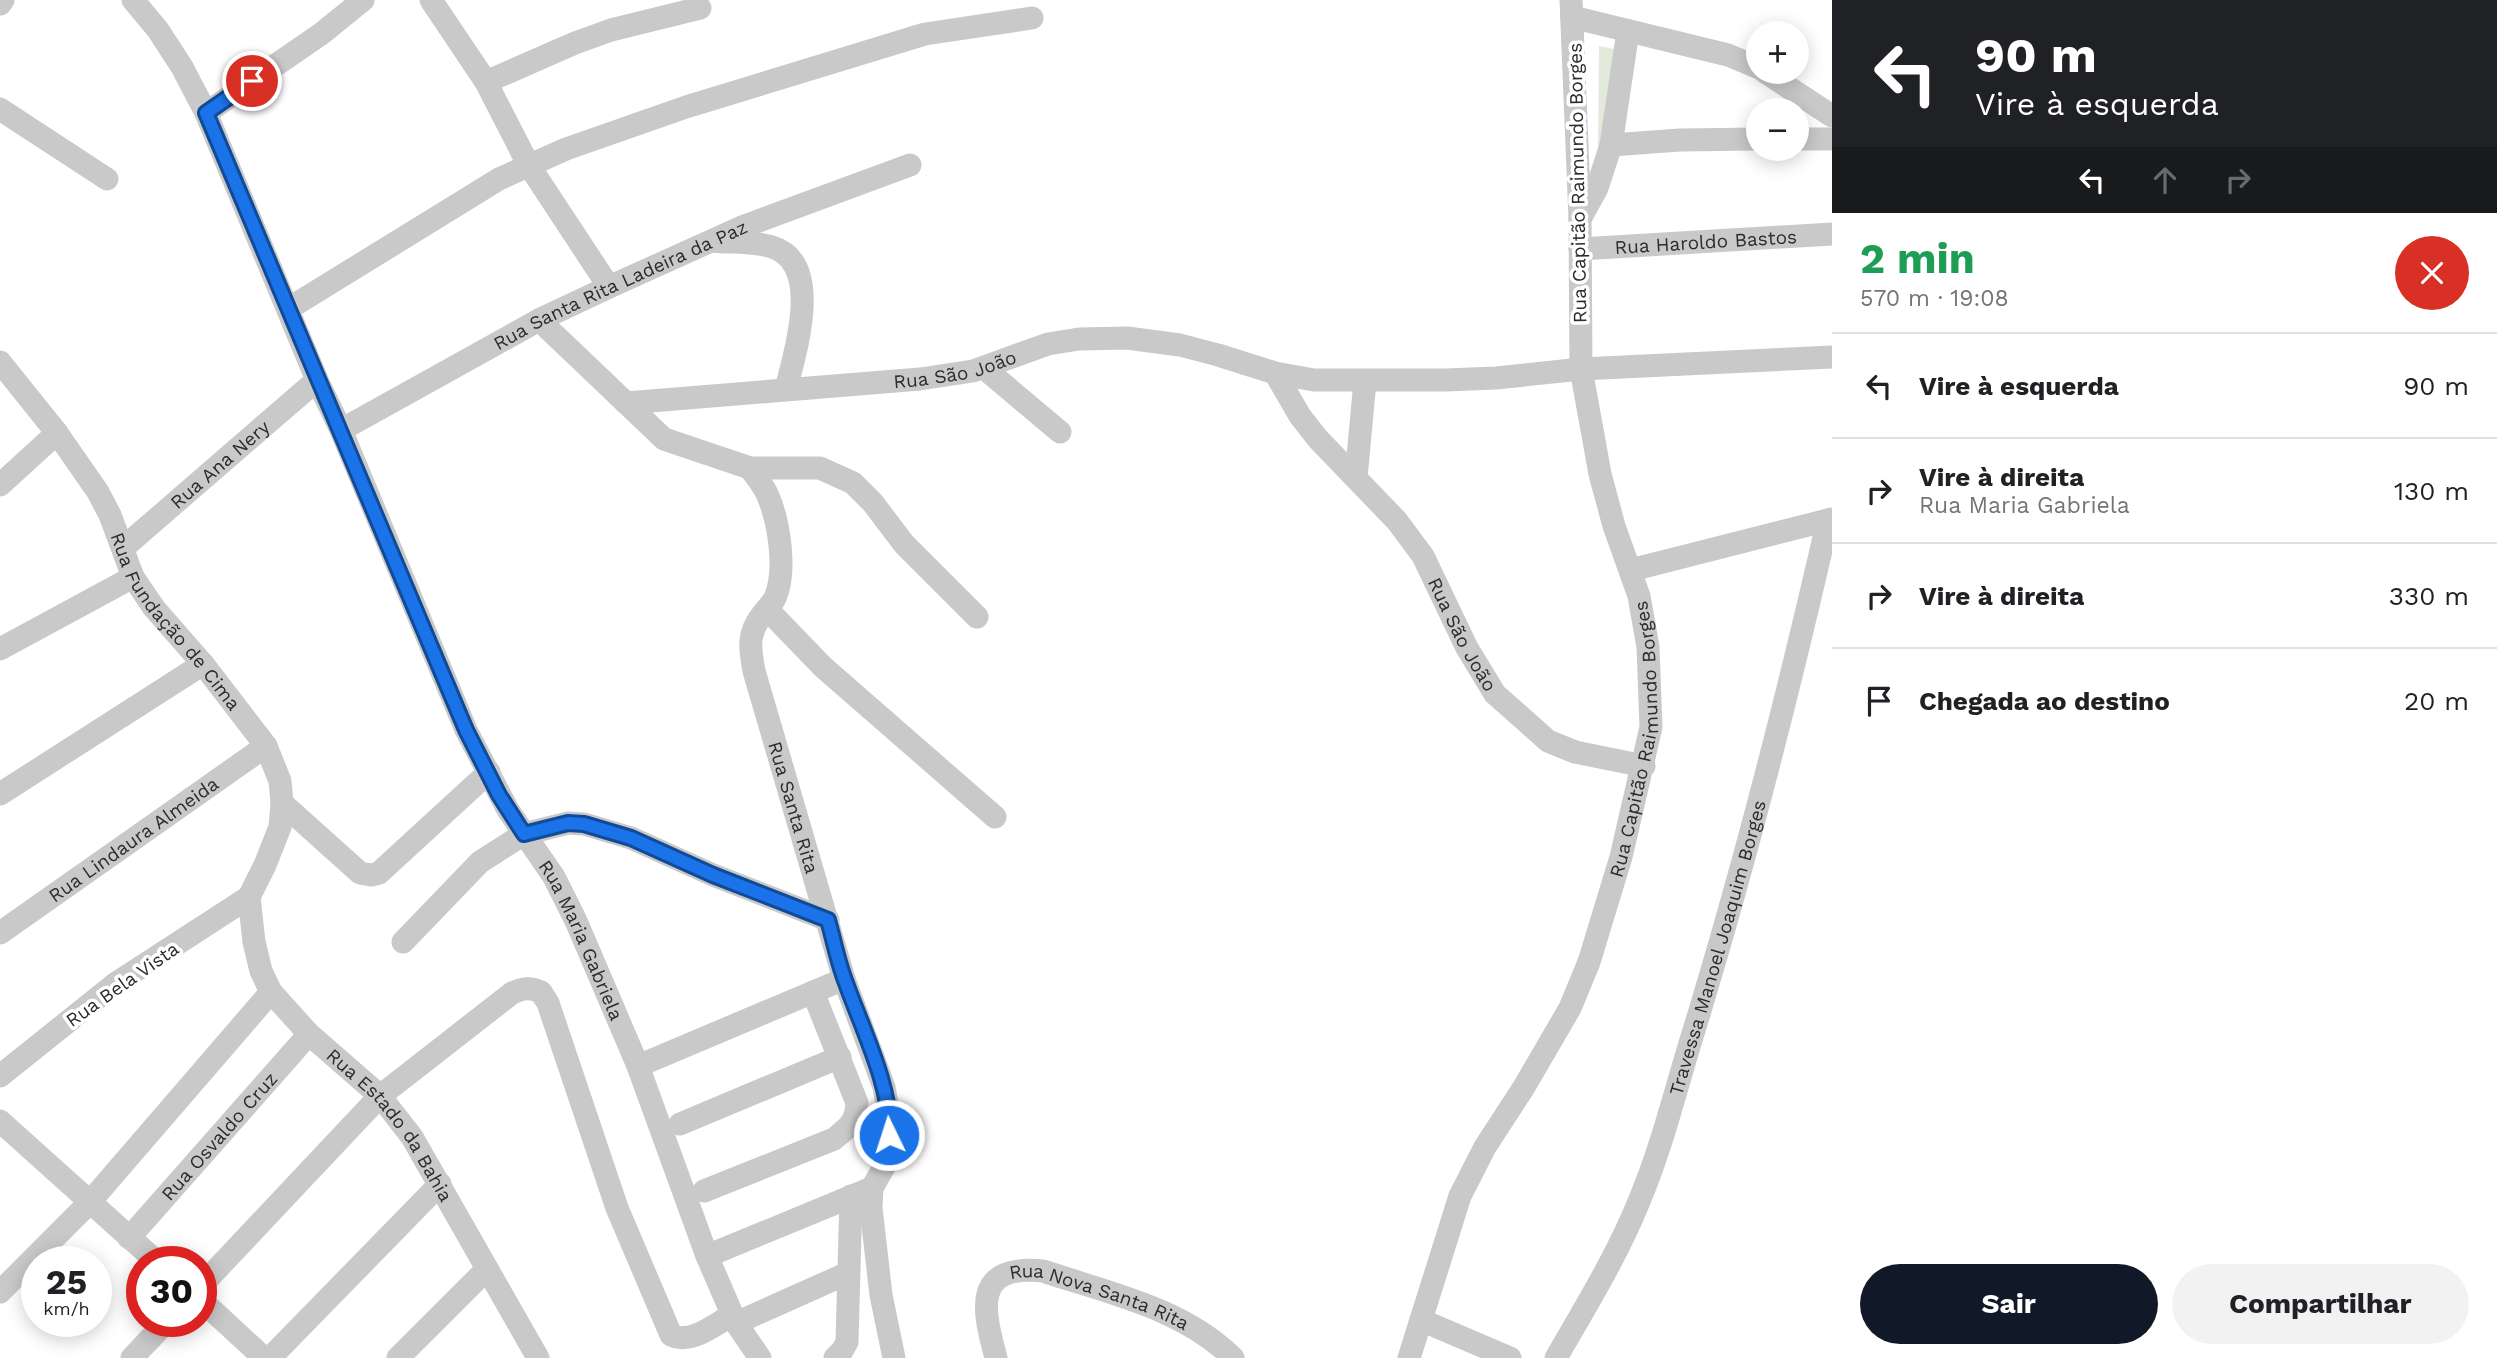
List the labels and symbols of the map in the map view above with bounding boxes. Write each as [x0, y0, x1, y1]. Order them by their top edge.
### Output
street label: Rua Capitão Raimundo Borges [1564, 43, 1591, 323]
pin [222, 51, 282, 111]
street label: Rua Santa Rita Ladeira da Paz [489, 215, 751, 355]
street label: Rua Haroldo Bastos [1614, 225, 1798, 259]
street label: Rua São João [893, 345, 1020, 393]
street label: Rua Ana Nery [166, 415, 275, 514]
street label: Rua Fundação de Cima [105, 529, 245, 715]
street label: Rua São João [1423, 574, 1502, 695]
street label: Rua Capitão Raimundo Borges [1604, 599, 1663, 880]
street label: Rua Santa Rita [763, 739, 824, 876]
street label: Rua Lindaura Almeida [44, 772, 223, 907]
street label: Travessa Manoel Joaquim Borges [1664, 798, 1771, 1098]
street label: Rua Maria Gabriela [534, 856, 628, 1024]
street label: Rua Bela Vista [61, 937, 183, 1032]
street label: Rua Estado da Bahia [322, 1044, 457, 1206]
street label: Rua Osvaldo Cruz [157, 1067, 282, 1205]
position arrow [852, 1098, 926, 1172]
speed limit sign: 30 [126, 1246, 217, 1337]
street label: Rua Nova Santa Rita [1007, 1259, 1193, 1335]

